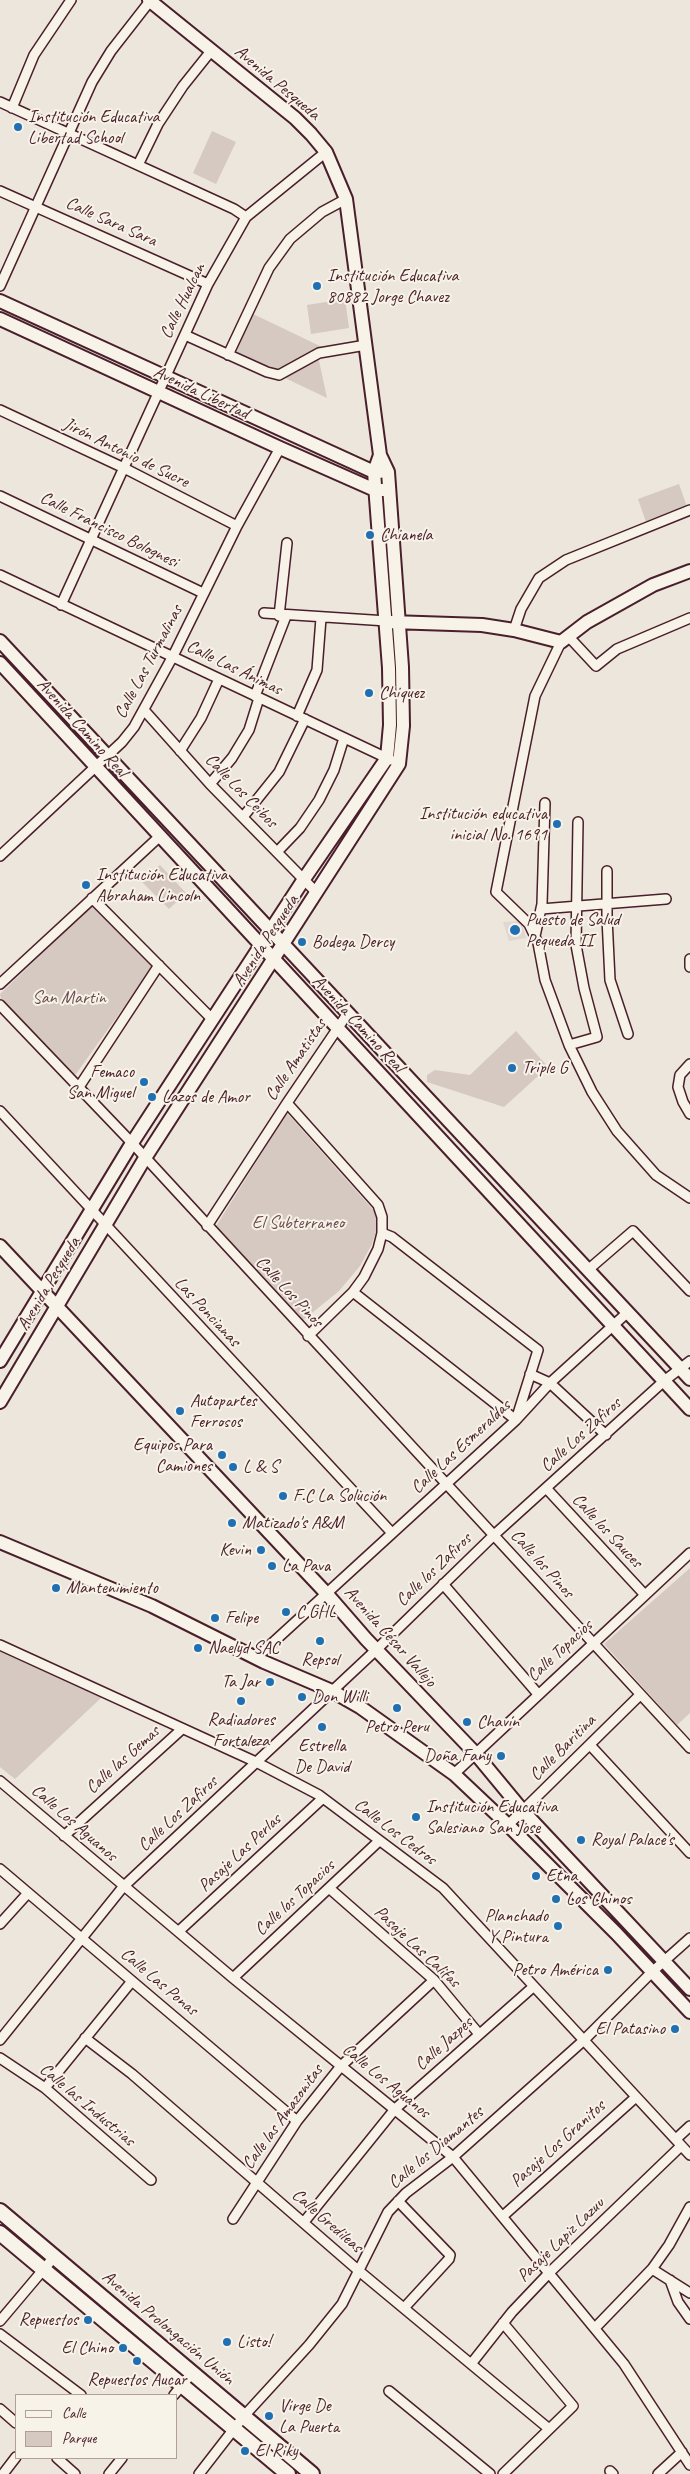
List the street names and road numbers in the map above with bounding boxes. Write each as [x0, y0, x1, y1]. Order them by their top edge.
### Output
street label: Avenida Pesqueda [230, 41, 324, 125]
street label: Calle Sara Sara [62, 192, 160, 252]
street label: Calle Hualcan [155, 260, 211, 342]
street label: Avenida Libertad [150, 361, 252, 425]
street label: Jirón Antonio de Sucre [60, 413, 192, 493]
street label: Calle Francisco Bolognesi [36, 487, 182, 573]
street label: Calle Las Turmalinas [110, 602, 188, 722]
street label: Calle Las Ánimas [183, 636, 285, 700]
street label: Avenida Camino Real [32, 674, 132, 782]
street label: Calle Los Ceibos [200, 749, 282, 833]
street label: Avenida Pesqueda [228, 891, 304, 991]
street label: Avenida Camino Real [307, 971, 409, 1077]
street label: Calle Amatistas [261, 1015, 331, 1105]
street label: Avenida Pesqueda [13, 1233, 85, 1335]
street label: Calle Los Pinos [251, 1252, 327, 1332]
street label: Las Poncianas [169, 1273, 245, 1351]
street label: Calle Los Zafiros [536, 1393, 626, 1477]
street label: Calle Las Esmeraldas [407, 1395, 515, 1499]
street label: Calle los Sauces [567, 1489, 647, 1573]
street label: Calle los Pinos [506, 1525, 578, 1603]
street label: Calle los Zafiros [392, 1529, 476, 1611]
street label: Avenida César Vallejo [339, 1582, 441, 1692]
street label: Calle Topacios [523, 1615, 597, 1687]
street label: Calle Baritina [525, 1710, 601, 1786]
street label: Calle las Gemas [82, 1721, 164, 1799]
street label: Calle Los Zafiros [134, 1772, 222, 1856]
street label: Calle Los Aguanos [27, 1780, 121, 1866]
street label: Calle Los Cedros [350, 1794, 440, 1870]
street label: Pasaje Las Perlas [194, 1809, 286, 1897]
street label: Calle los Topacios [250, 1855, 340, 1941]
street label: Pasaje Las Califas [369, 1901, 465, 1993]
street label: Calle Las Ponas [116, 1943, 202, 2021]
street label: Calle Jazpes [411, 2012, 477, 2076]
street label: Calle Los Aguanos [338, 2039, 434, 2123]
street label: Calle las Industrias [35, 2059, 139, 2151]
street label: Calle las Amazonitas [238, 2060, 328, 2174]
street label: Pasaje Los Granitos [506, 2096, 610, 2192]
street label: Calle los Diamantes [384, 2102, 488, 2194]
street label: Calle Gredileas [287, 2184, 367, 2258]
street label: Pasaje Lapiz Lazuu [513, 2193, 609, 2287]
street label: Avenida Prolongación Unión [97, 2266, 239, 2390]

